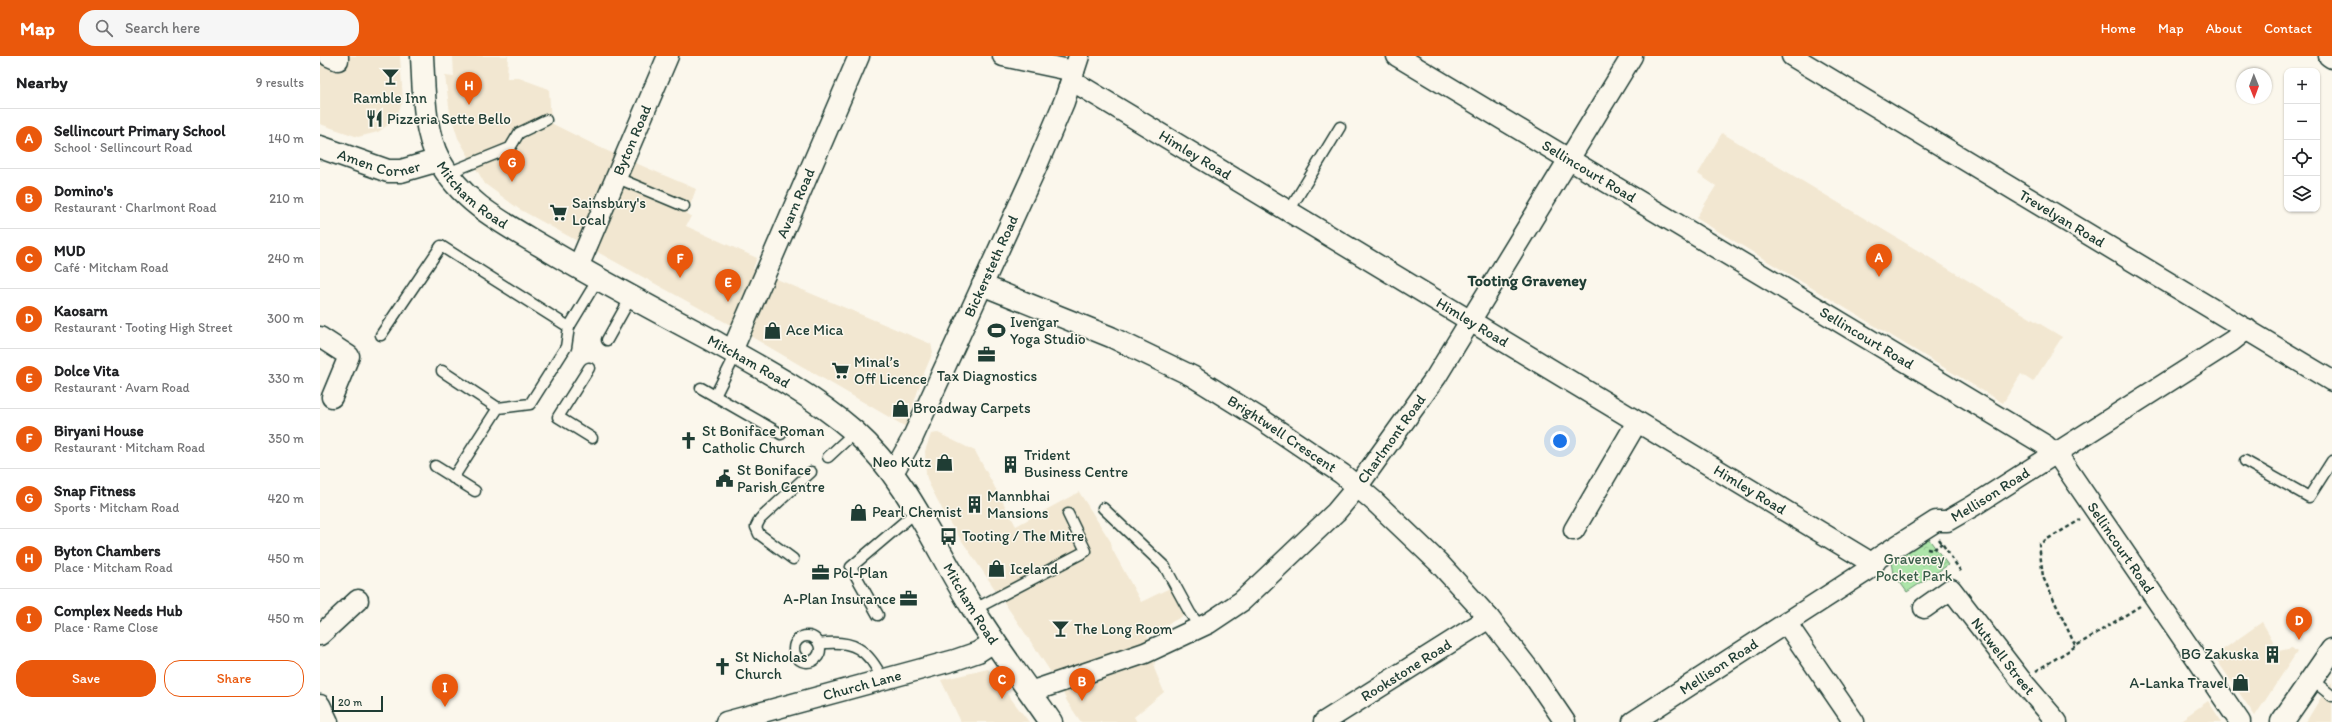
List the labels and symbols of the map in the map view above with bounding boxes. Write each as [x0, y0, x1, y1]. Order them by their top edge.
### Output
bar icon: Ramble Inn [380, 67, 400, 87]
north arrow [2236, 68, 2272, 104]
pin: H [456, 72, 482, 105]
place label: Ramble Inn [353, 89, 427, 107]
street label: Byton Road [609, 101, 655, 178]
restaurant icon: Pizzeria Sette Bello [364, 109, 384, 129]
place label: Pizzeria Sette Bello [387, 110, 511, 128]
street label: Himley Road [1156, 126, 1235, 184]
street label: Sellincourt Road [1539, 136, 1640, 207]
street label: Amen Corner [335, 145, 423, 180]
pin: G [499, 149, 525, 182]
street label: Mitcham Road [433, 158, 511, 233]
street label: Avarn Road [773, 165, 819, 241]
street label: Trevelyan Road [2016, 186, 2108, 251]
place label: Sainsbury's Local [572, 194, 646, 229]
supermarket icon: Sainsbury's Local [549, 202, 569, 222]
street label: Bickersteth Road [960, 212, 1022, 320]
pin: A [1866, 244, 1892, 277]
pin: F [667, 245, 693, 278]
pin: E [715, 269, 741, 302]
district label: Tooting Graveney [1466, 271, 1587, 291]
street label: Himley Road [1433, 293, 1513, 351]
street label: Sellincourt Road [1816, 303, 1918, 374]
place label: Ivengar Yoga Studio [1010, 313, 1086, 348]
shop icon: Ace Mica [763, 320, 783, 340]
place label: Ace Mica [786, 321, 844, 339]
sports icon: Ivengar Yoga Studio [987, 321, 1007, 341]
street label: Mitcham Road [704, 331, 793, 392]
office icon: Tax Diagnostics [977, 345, 997, 365]
place label: Minal’s Off Licence [854, 353, 927, 388]
supermarket icon: Minal’s Off Licence [831, 361, 851, 381]
place label: Tax Diagnostics [937, 367, 1037, 385]
street label: Charlmont Road [1353, 390, 1430, 487]
street label: Brightwell Crescent [1224, 391, 1340, 477]
shop icon: Broadway Carpets [890, 398, 910, 418]
place label: Broadway Carpets [913, 399, 1031, 417]
place label: St Boniface Roman Catholic Church [702, 422, 825, 457]
church icon: St Boniface Roman Catholic Church [679, 430, 699, 450]
your location [1550, 431, 1570, 451]
place label: Trident Business Centre [1024, 446, 1128, 481]
shop icon: Neo Kutz [934, 452, 954, 472]
place label: Neo Kutz [873, 453, 931, 471]
building icon: Trident Business Centre [1001, 454, 1021, 474]
place label: St Boniface Parish Centre [737, 461, 825, 496]
street label: Himley Road [1710, 461, 1790, 519]
street label: Mellison Road [1947, 463, 2033, 526]
public building icon: St Boniface Parish Centre [714, 469, 734, 489]
place label: Mannbhai Mansions [987, 487, 1050, 522]
building icon: Mannbhai Mansions [964, 495, 984, 515]
street label: Sellincourt Road [2083, 499, 2159, 598]
shop icon: Pearl Chemist [849, 502, 869, 522]
place label: Pearl Chemist [872, 503, 962, 521]
bus stop icon: Tooting / The Mitre [939, 526, 959, 546]
place label: Tooting / The Mitre [962, 527, 1084, 545]
park label: Graveney Pocket Park [1876, 550, 1953, 585]
shop icon: Iceland [987, 559, 1007, 579]
street label: Mitcham Road [939, 560, 1003, 648]
place label: Iceland [1010, 560, 1059, 578]
office icon: Pol-Plan [810, 563, 830, 583]
place label: Pol-Plan [833, 564, 888, 582]
office icon: A-Plan Insurance [899, 589, 919, 609]
place label: A-Plan Insurance [783, 590, 896, 608]
pin: D [2286, 607, 2312, 640]
street label: Nutwell Street [1967, 614, 2039, 699]
bar icon: The Long Room [1051, 619, 1071, 639]
place label: The Long Room [1074, 620, 1173, 638]
street label: Rookstone Road [1357, 635, 1455, 706]
street label: Mellison Road [1676, 635, 1761, 698]
building icon: BG Zakuska [2262, 644, 2282, 664]
place label: BG Zakuska [2181, 645, 2259, 663]
place label: St Nicholas Church [735, 648, 808, 683]
church icon: St Nicholas Church [712, 656, 732, 676]
street label: Church Lane [821, 666, 903, 704]
pin: C [989, 666, 1015, 699]
pin: B [1069, 668, 1095, 701]
shop icon: A-Lanka Travel [2231, 673, 2251, 693]
pin: I [432, 674, 458, 707]
place label: A-Lanka Travel [2130, 674, 2229, 692]
scale bar [332, 694, 383, 713]

